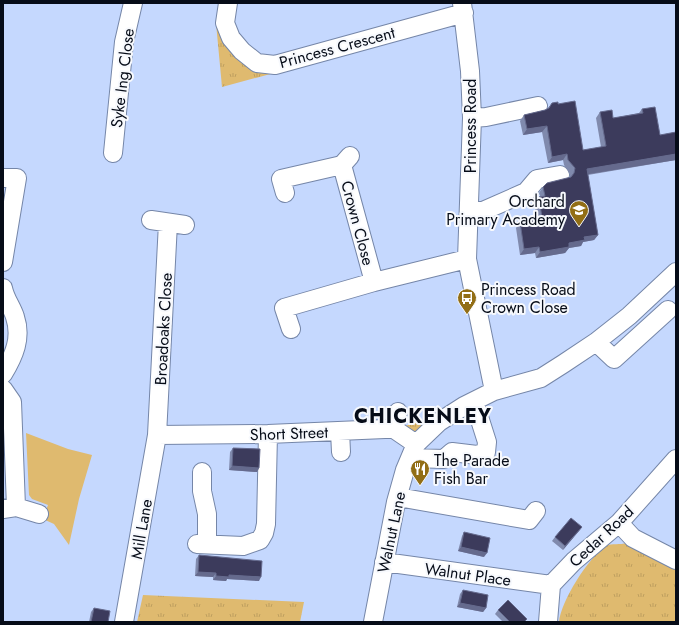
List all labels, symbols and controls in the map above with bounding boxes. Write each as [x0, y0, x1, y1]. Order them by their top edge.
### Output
street label: Princess Crescent [277, 21, 398, 74]
street label: Syke Ing Close [105, 27, 140, 129]
street label: Princess Road [459, 79, 482, 173]
street label: Crown Close [335, 178, 380, 268]
place label: Orchard Primary Academy [446, 190, 566, 231]
school or university icon: Orchard Primary Academy [568, 199, 590, 227]
street label: Broadoaks Close [149, 272, 178, 386]
place label: Princess Road Crown Close [481, 278, 576, 319]
bus stop icon: Princess Road Crown Close [456, 287, 478, 315]
district label: CHICKENLEY [354, 402, 492, 431]
street label: Short Street [250, 421, 329, 446]
place label: The Parade Fish Bar [434, 449, 509, 490]
restaurant icon: The Parade Fish Bar [409, 458, 431, 486]
street label: Walnut Lane [372, 489, 411, 575]
street label: Mill Lane [125, 497, 158, 561]
street label: Cedar Road [564, 500, 639, 572]
street label: Walnut Place [423, 557, 513, 592]

